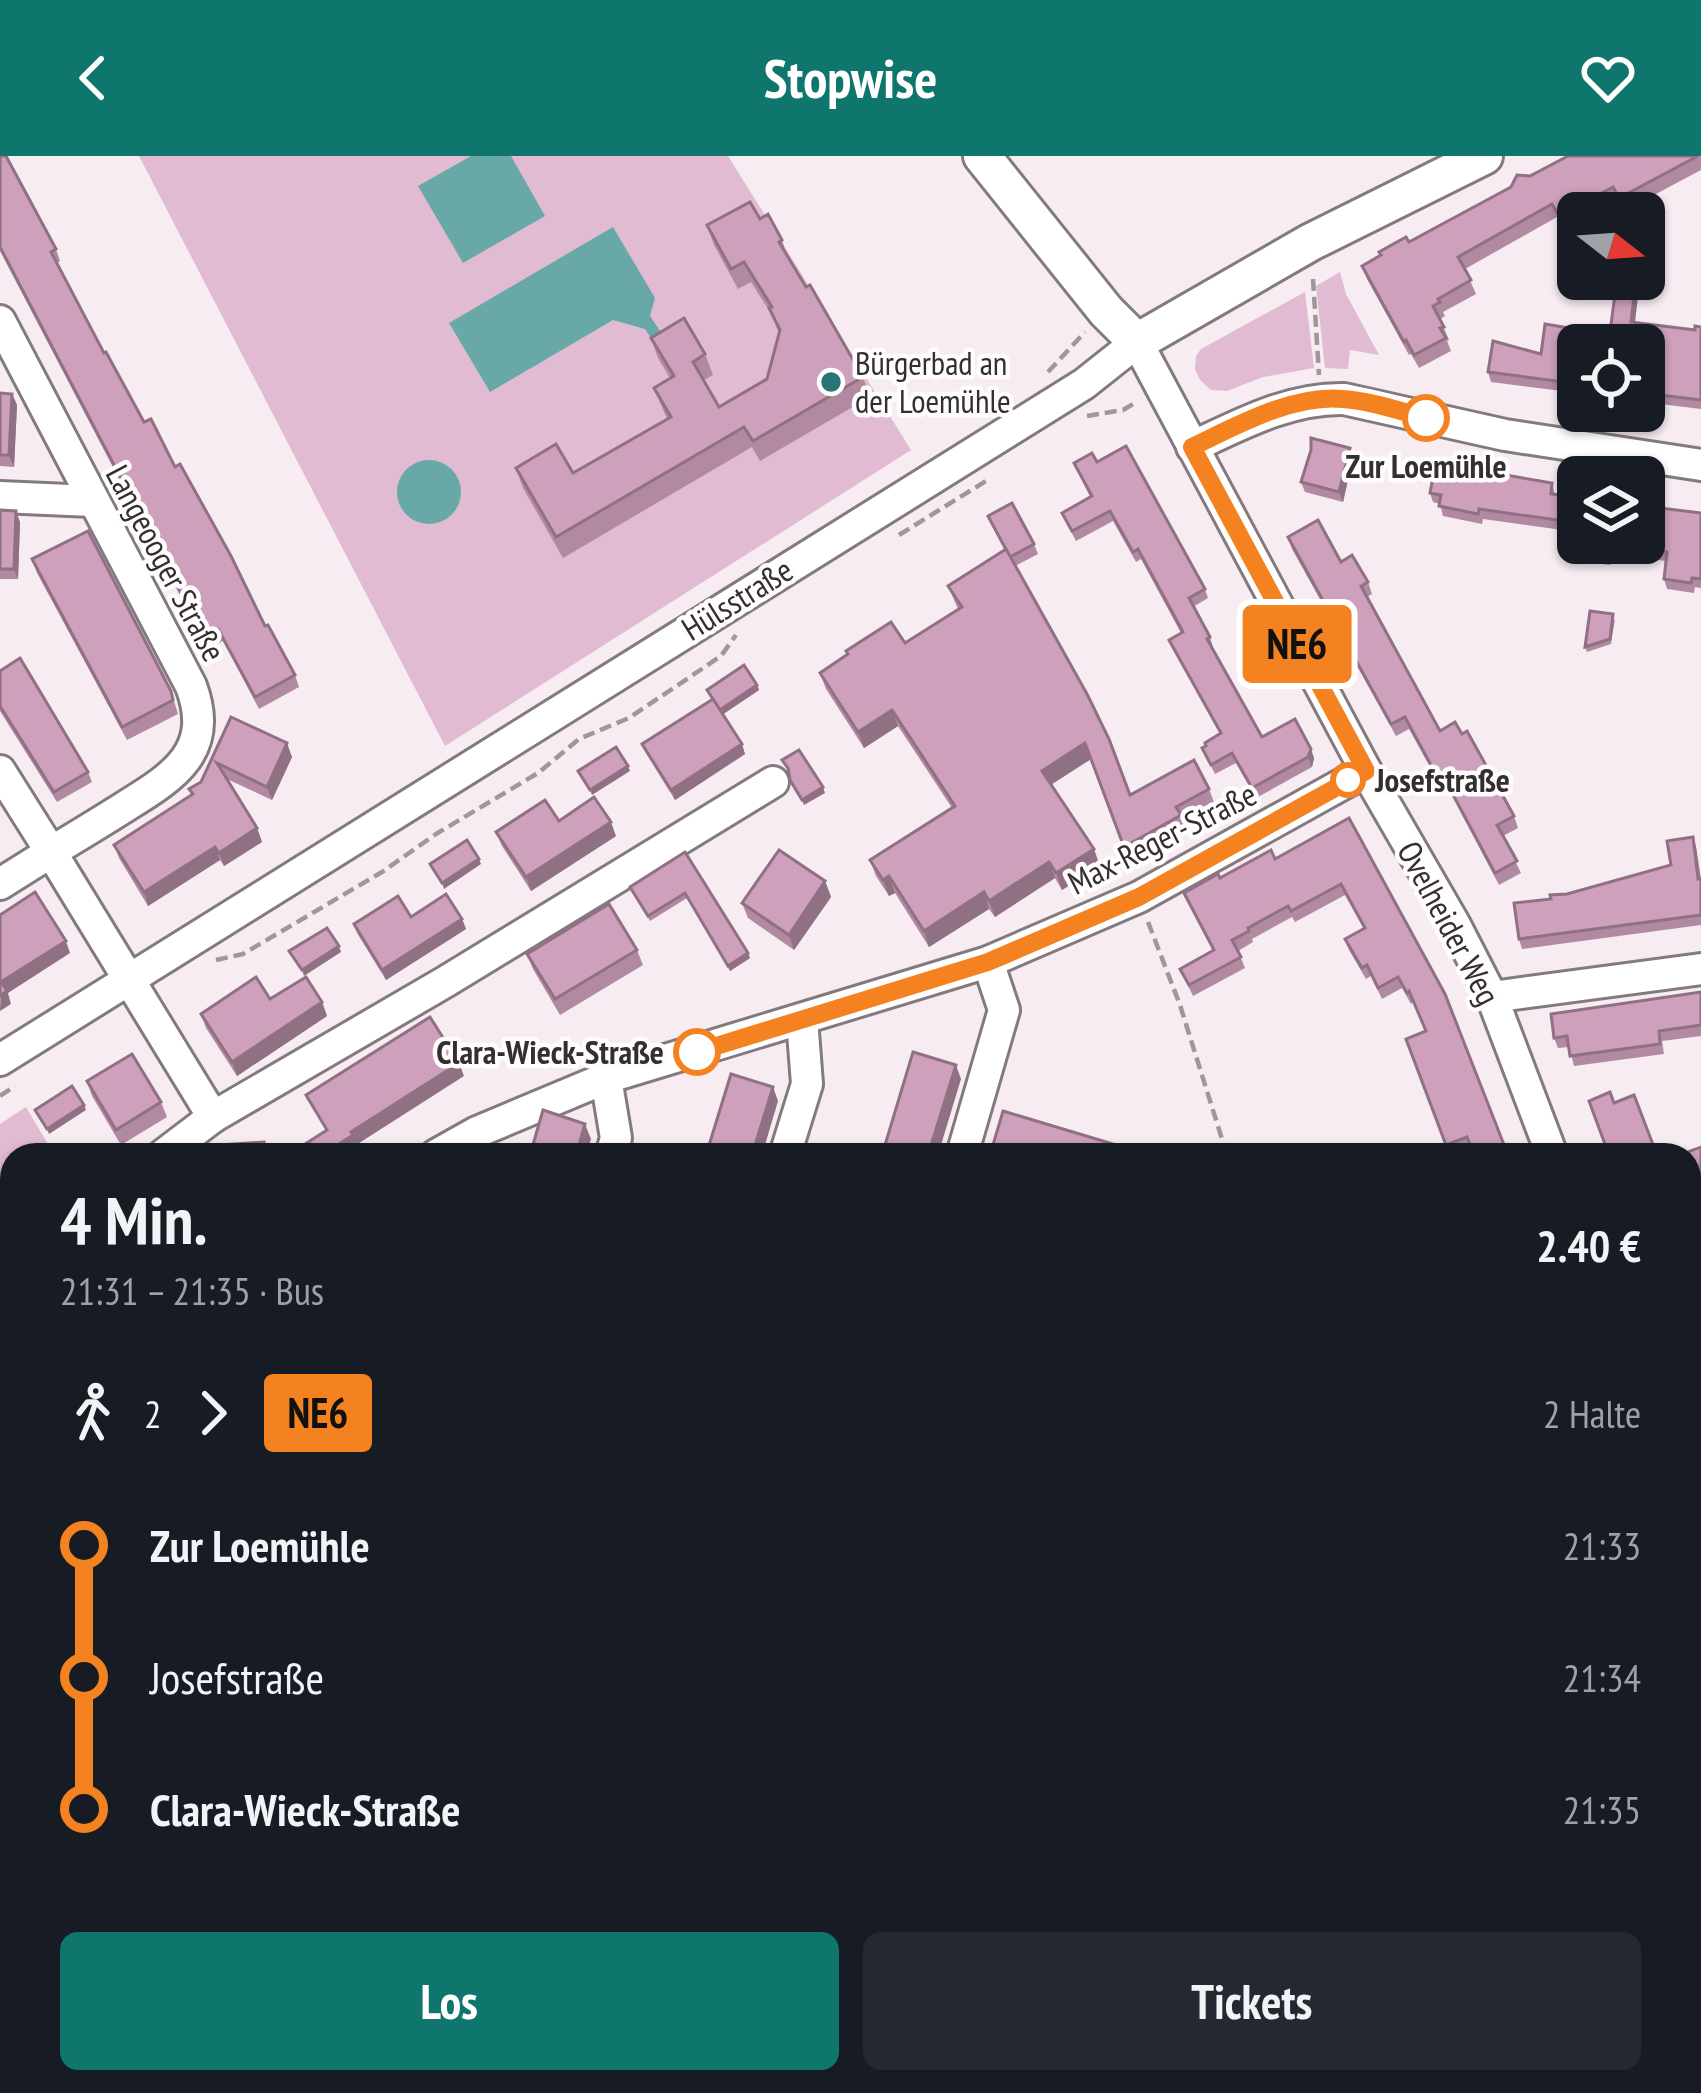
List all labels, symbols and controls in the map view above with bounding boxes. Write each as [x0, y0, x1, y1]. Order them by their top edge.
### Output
text: Stopwise [764, 43, 937, 113]
icon: back [60, 45, 126, 111]
icon: heart [1575, 45, 1641, 111]
north arrow [1557, 192, 1665, 300]
map controls [1557, 192, 1665, 564]
button: locate [1557, 324, 1665, 432]
place label: Bürgerbad an der Loemühle [855, 341, 1011, 422]
marker: Bürgerbad an der Loemühle [818, 369, 844, 395]
marker: Zur Loemühle [1404, 396, 1448, 440]
place label: Zur Loemühle [1345, 444, 1507, 487]
button: layers [1557, 456, 1665, 564]
street label: Langeooger Straße [97, 457, 236, 668]
street label: Hülsstraße [673, 548, 800, 649]
line badge: NE6 [1228, 605, 1366, 683]
text: NE6 [1267, 616, 1327, 671]
place label: Josefstraße [1374, 758, 1510, 801]
marker: Josefstraße [1332, 764, 1364, 796]
street label: Max-Reger-Straße [1060, 772, 1263, 903]
street label: Ovelheider Weg [1388, 834, 1510, 1012]
place label: Clara-Wieck-Straße [436, 1030, 664, 1073]
marker: Clara-Wieck-Straße [675, 1030, 719, 1074]
text: 4 Min. [60, 1177, 207, 1262]
text: 2.40 € [1536, 1216, 1641, 1274]
text: 21:31 – 21:35 · Bus [60, 1265, 324, 1316]
icon: walk [60, 1380, 126, 1446]
icon: forward [180, 1380, 246, 1446]
text: NE6 [288, 1385, 348, 1440]
text: 2 [144, 1388, 162, 1439]
text: 2 Halte [1543, 1388, 1641, 1439]
text: Zur Loemühle [150, 1516, 370, 1574]
text: 21:33 [1563, 1520, 1641, 1571]
text: Josefstraße [150, 1648, 324, 1706]
text: 21:34 [1563, 1652, 1641, 1703]
text: Clara-Wieck-Straße [150, 1780, 460, 1838]
text: 21:35 [1563, 1784, 1641, 1835]
button: Los [60, 1932, 839, 2070]
button: Tickets [863, 1932, 1641, 2070]

